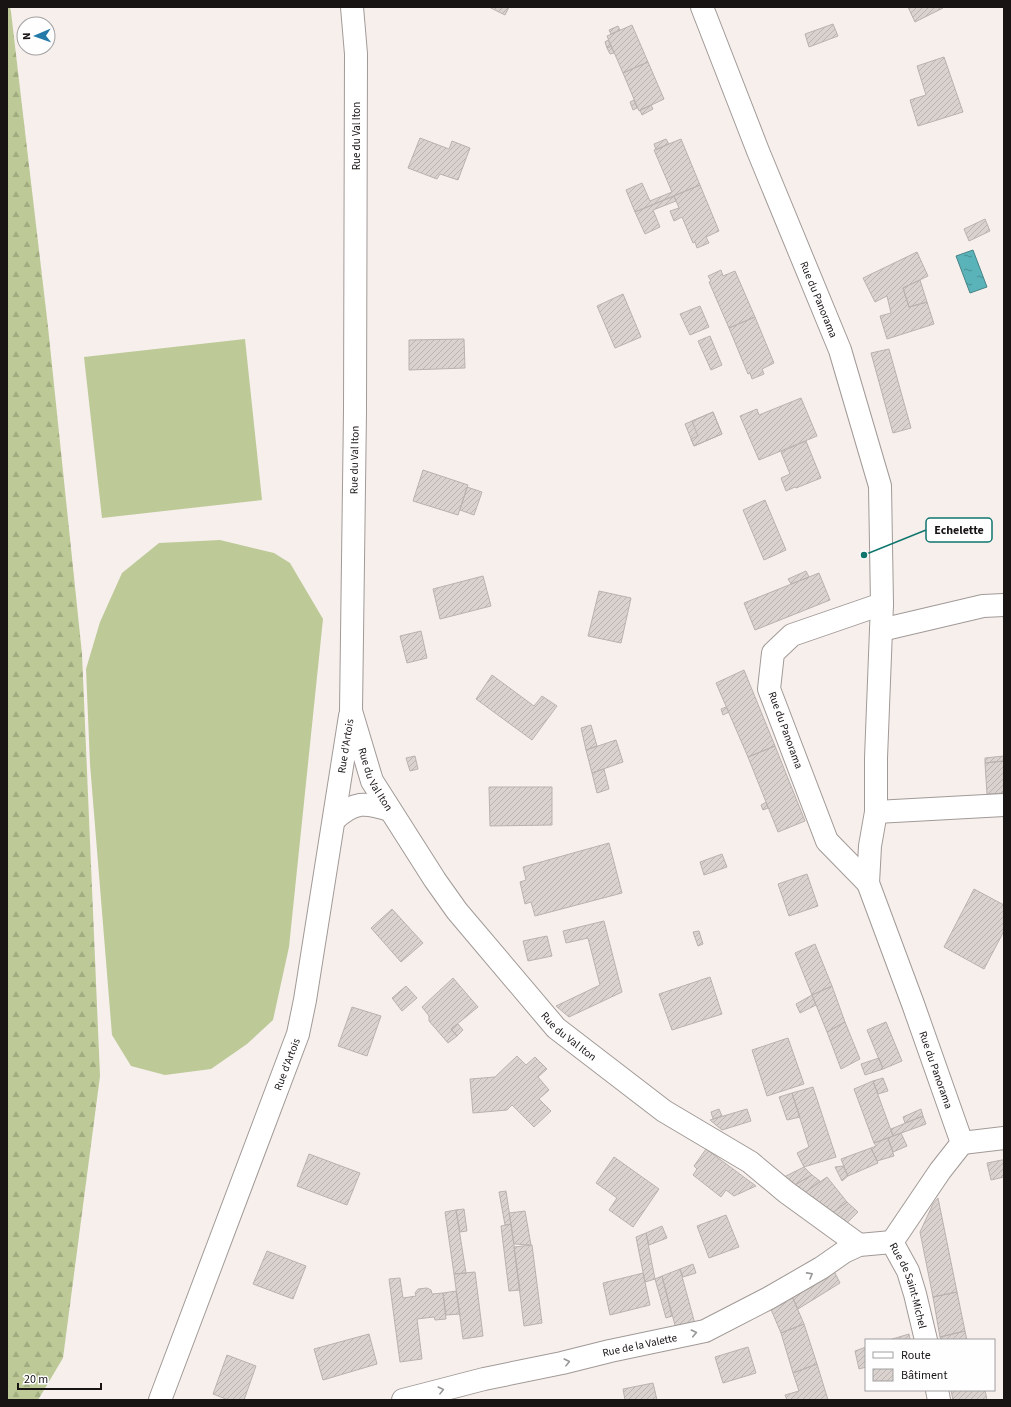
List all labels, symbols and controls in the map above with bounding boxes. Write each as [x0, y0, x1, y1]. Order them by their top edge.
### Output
north arrow [16, 16, 56, 56]
text: N [19, 32, 34, 40]
street label: Rue du Val Iton [349, 102, 364, 170]
street label: Rue du Panorama [796, 259, 841, 340]
street label: Rue du Val Iton [346, 426, 363, 494]
callout: Echelette [926, 518, 992, 542]
text: Echelette [934, 522, 984, 539]
street label: Rue du Panorama [765, 689, 806, 771]
street label: Rue d'Artois [334, 717, 357, 774]
street label: Rue du Val Iton [354, 746, 396, 814]
street label: Rue du Val Iton [537, 1009, 599, 1064]
street label: Rue du Panorama [915, 1029, 956, 1111]
street label: Rue d'Artois [270, 1036, 304, 1093]
street label: Rue de Saint-Michel [886, 1240, 930, 1330]
one-way arrow [806, 1272, 813, 1279]
one-way arrow [691, 1329, 697, 1337]
street label: Rue de la Valette [601, 1330, 679, 1361]
legend [865, 1339, 995, 1391]
text: Route [901, 1347, 931, 1364]
one-way arrow [564, 1358, 571, 1366]
scale bar [18, 1365, 101, 1391]
text: Bâtiment [901, 1367, 947, 1384]
text: 20 m [24, 1371, 48, 1388]
one-way arrow [437, 1387, 444, 1395]

